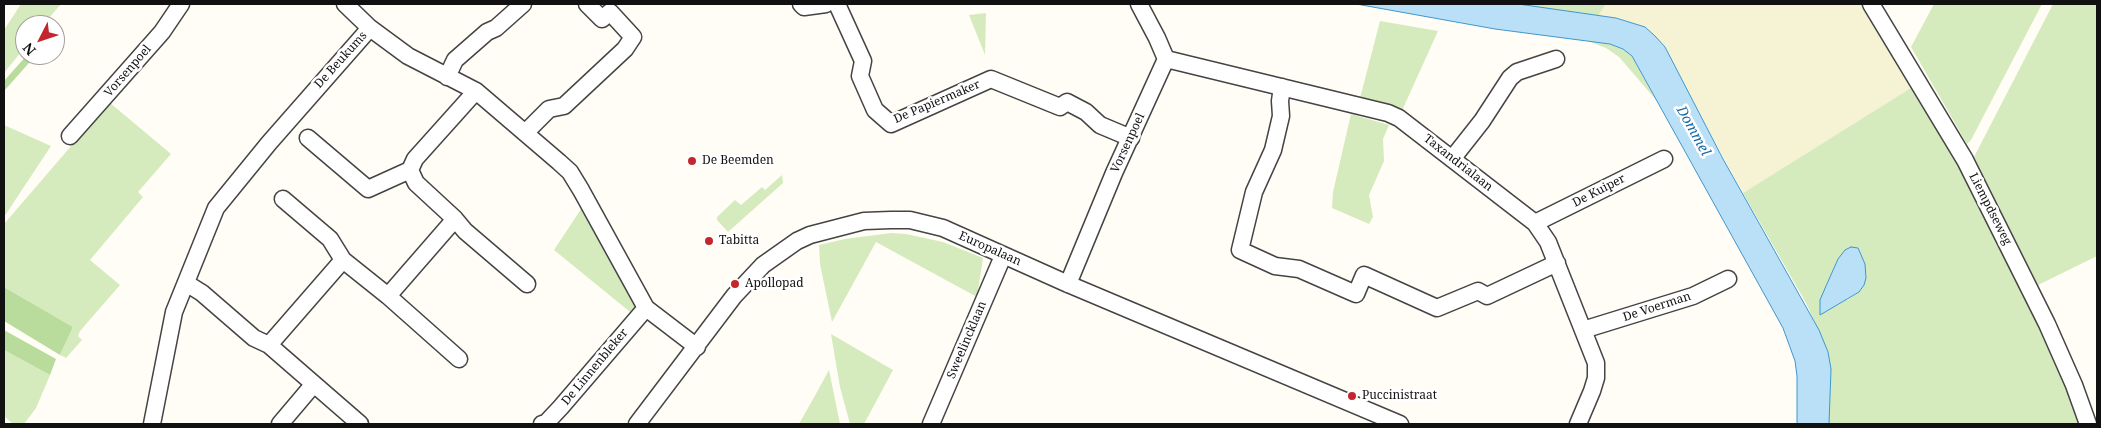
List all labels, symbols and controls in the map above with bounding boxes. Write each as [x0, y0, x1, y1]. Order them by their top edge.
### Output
north arrow [15, 15, 65, 65]
street label: De Beukums [312, 29, 370, 91]
text: N [18, 39, 40, 60]
street label: Vorsenpoel [102, 42, 154, 100]
street label: De Papiermaker [892, 77, 982, 127]
water label: Dommel [1672, 103, 1714, 159]
street label: Vorsenpoel [1108, 111, 1148, 175]
street label: Taxandrialaan [1421, 132, 1495, 194]
place label: De Beemden [702, 154, 774, 168]
marker: De Beemden [686, 155, 698, 167]
street label: Liempdseweg [1966, 171, 2014, 247]
street label: De Kuiper [1570, 172, 1628, 210]
street label: Europalaan [957, 229, 1023, 269]
place label: Tabitta [719, 234, 759, 248]
marker: Tabitta [703, 235, 715, 247]
place label: Apollopad [745, 277, 804, 291]
marker: Apollopad [729, 278, 741, 290]
street label: De Voerman [1621, 289, 1693, 325]
street label: Sweelincklaan [944, 299, 990, 381]
street label: De Linnenbleker [559, 326, 631, 408]
place label: Puccinistraat [1362, 389, 1437, 403]
marker: Puccinistraat [1346, 390, 1358, 402]

